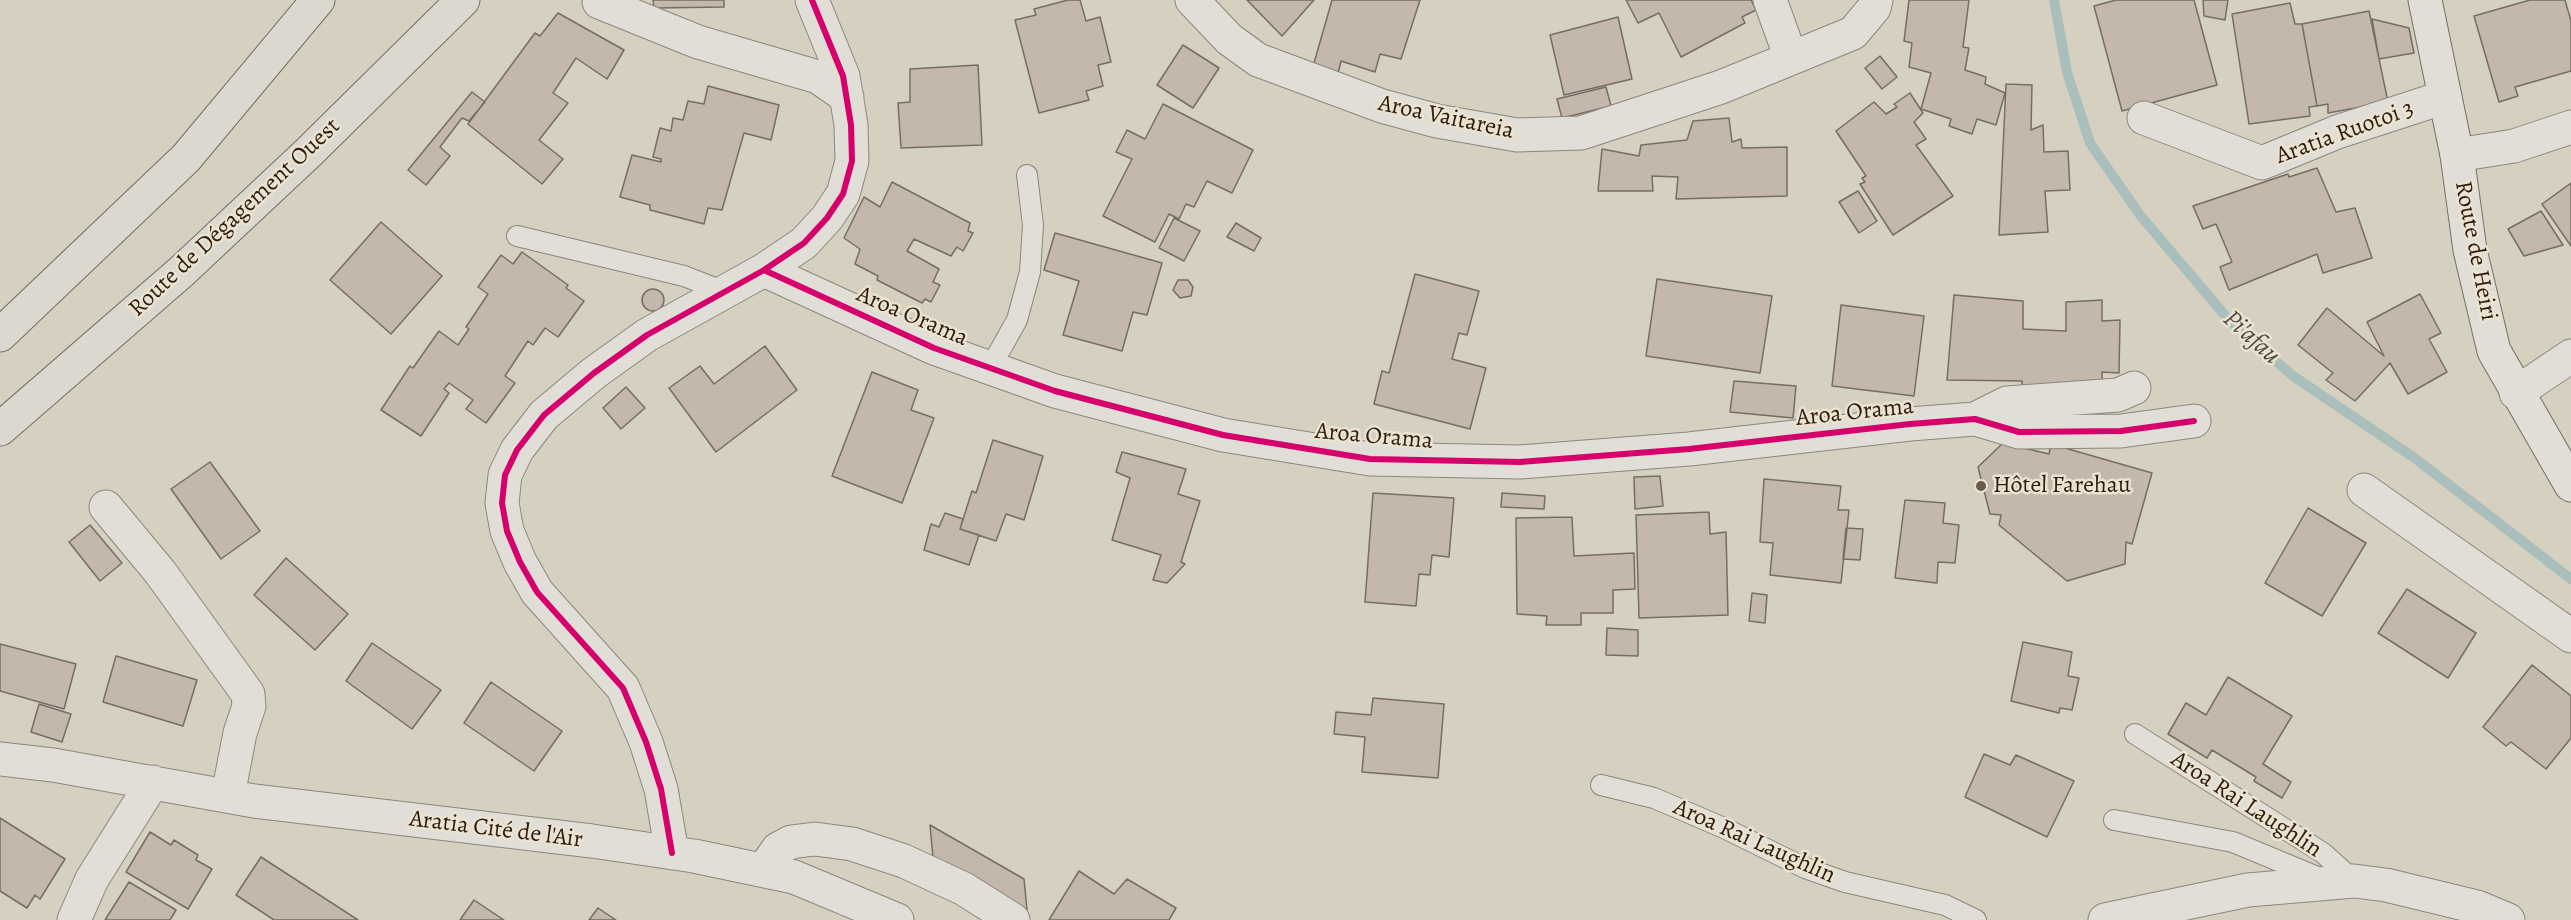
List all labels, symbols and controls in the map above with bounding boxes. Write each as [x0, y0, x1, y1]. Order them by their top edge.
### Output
street label: Aroa Vaitareia [1376, 90, 1516, 146]
street label: Aratia Ruotoi 3 [2272, 95, 2418, 171]
street label: Route de Dégagement Ouest [123, 113, 347, 323]
street label: Route de Heiri [2447, 179, 2503, 323]
street label: Aroa Orama [852, 281, 972, 353]
water label: Pi'afau [2216, 304, 2286, 372]
street label: Aroa Orama [1795, 392, 1915, 434]
street label: Aroa Orama [1314, 418, 1434, 456]
place label: Hôtel Farehau [1993, 472, 2131, 500]
marker: Hôtel Farehau [1974, 479, 1988, 493]
street label: Aroa Rai Laughlin [2165, 745, 2327, 865]
street label: Aroa Rai Laughlin [1669, 793, 1839, 891]
street label: Aratia Cité de l'Air [408, 805, 584, 855]

